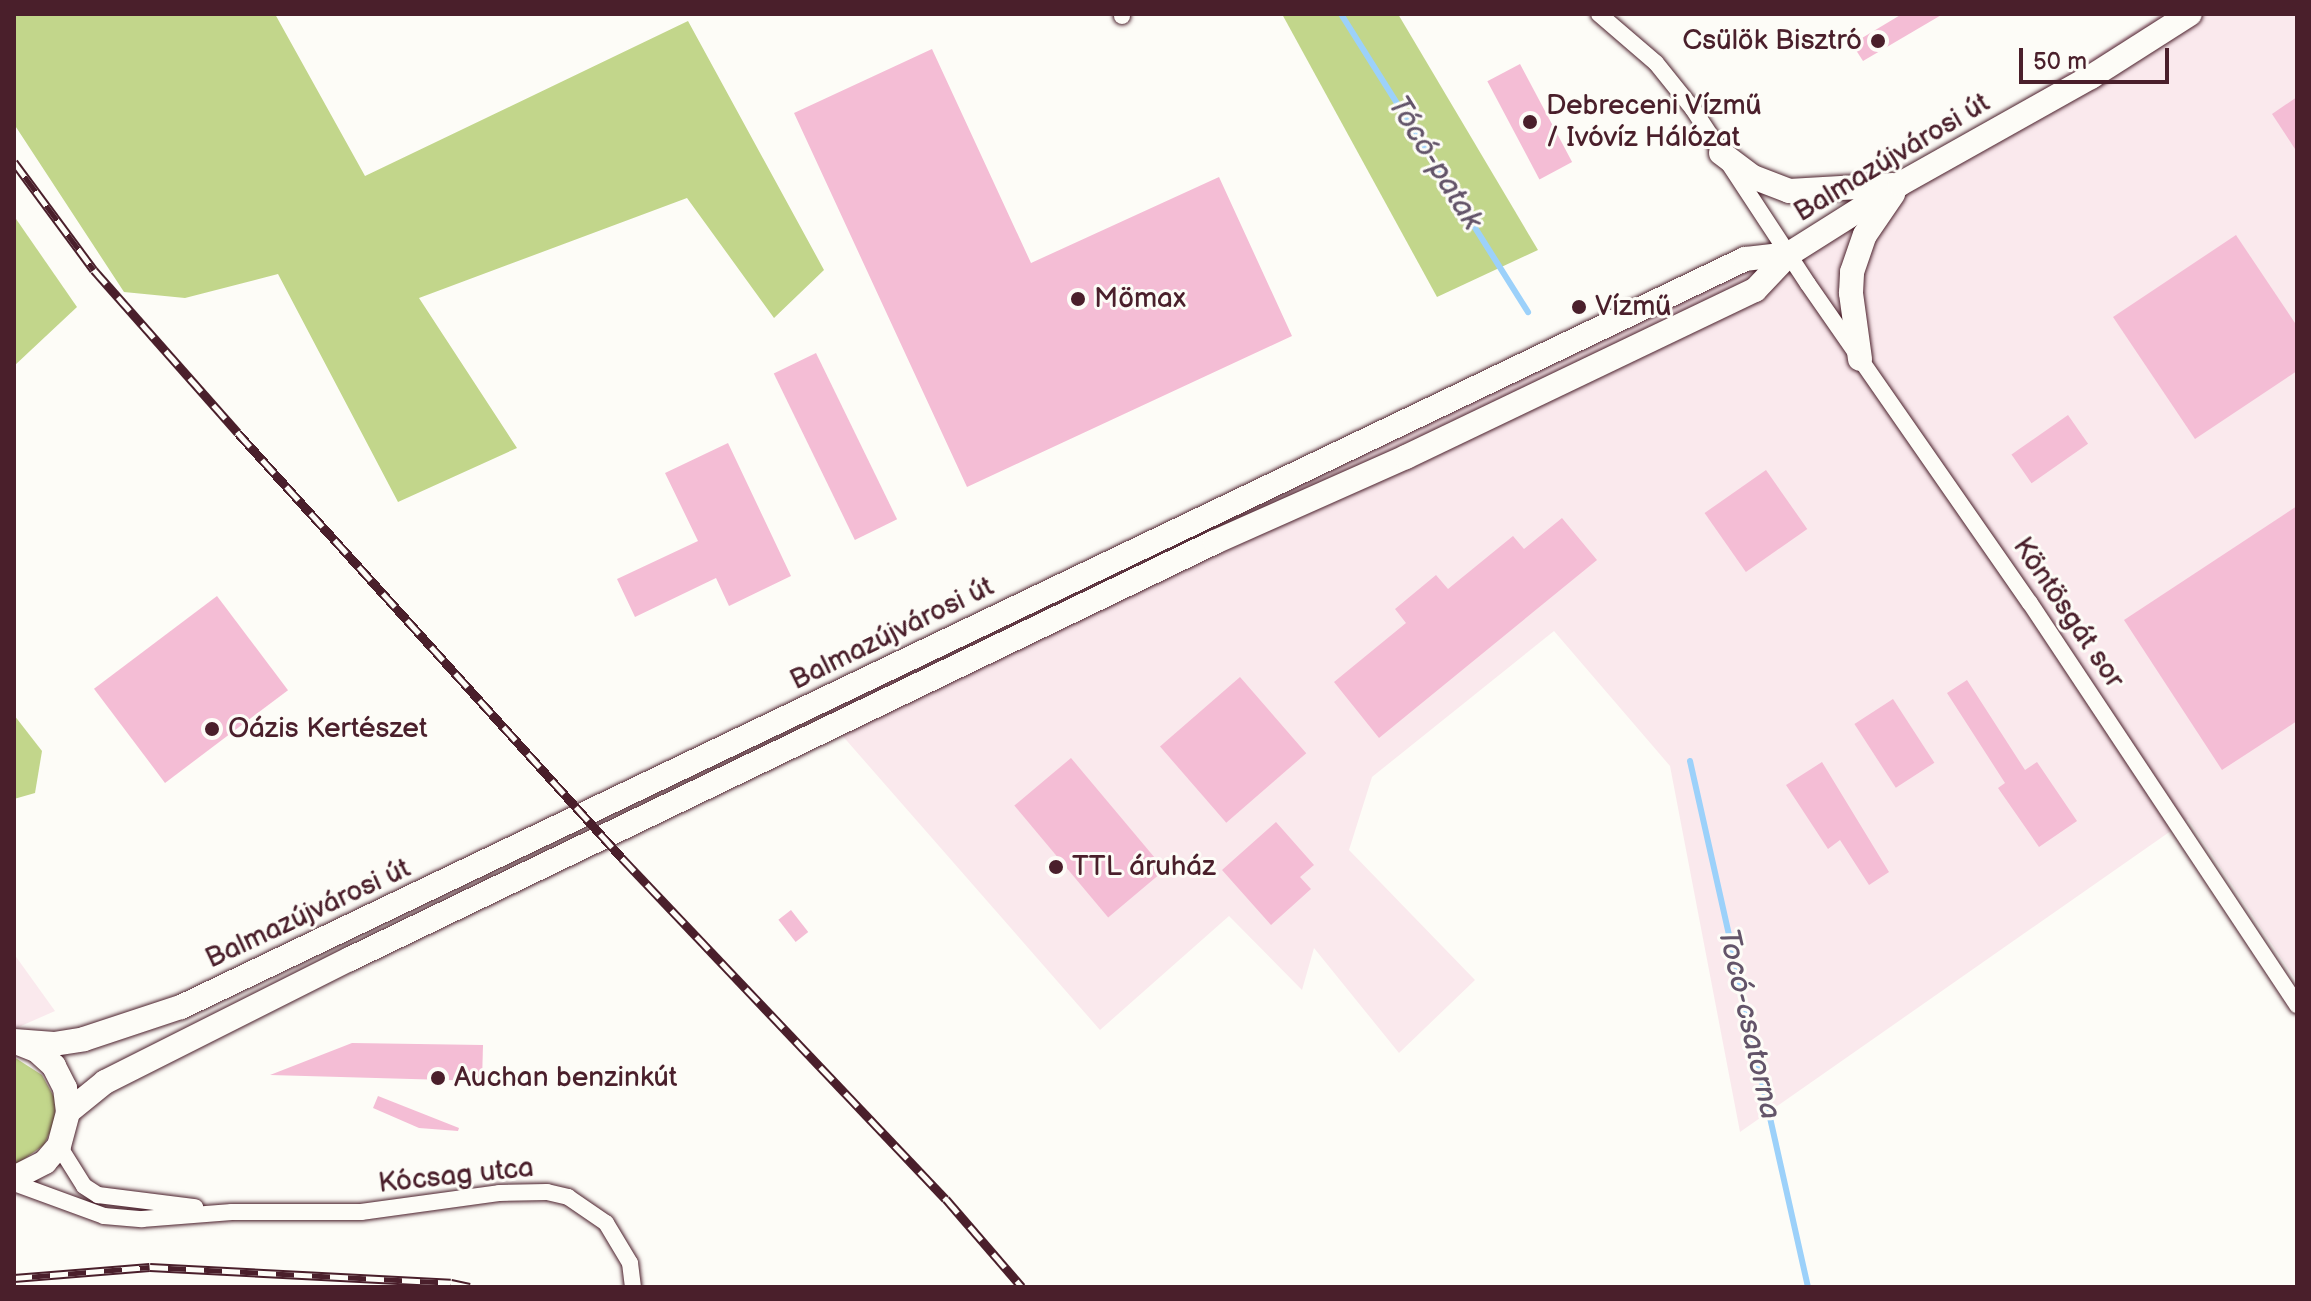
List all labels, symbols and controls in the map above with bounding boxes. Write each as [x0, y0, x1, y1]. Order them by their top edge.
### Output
place label: Csülök Bisztró [1682, 24, 1862, 58]
marker: Csülök Bisztró [1869, 32, 1887, 50]
scale bar [2023, 32, 2173, 82]
text: 50 m [2033, 47, 2087, 76]
street label: Balmazújvárosi út [1788, 86, 1996, 230]
place label: Debreceni Vízmű / Ivóvíz Hálózat [1546, 89, 1762, 155]
water label: Tócó-patak [1380, 90, 1490, 236]
marker: Debreceni Vízmű / Ivóvíz Hálózat [1521, 113, 1539, 131]
place label: Mömax [1094, 282, 1186, 316]
marker: Mömax [1069, 290, 1087, 308]
place label: Vízmű [1595, 290, 1671, 324]
marker: Vízmű [1570, 298, 1588, 316]
street label: Köntösgát sor [2005, 531, 2131, 695]
street label: Balmazújvárosi út [785, 570, 999, 698]
place label: Oázis Kertészet [228, 712, 428, 746]
marker: Oázis Kertészet [203, 720, 221, 738]
place label: TTL áruház [1072, 850, 1216, 884]
street label: Balmazújvárosi út [200, 852, 416, 976]
marker: TTL áruház [1047, 858, 1065, 876]
water label: Tocó-csatorna [1710, 925, 1788, 1123]
place label: Auchan benzinkút [454, 1061, 677, 1095]
marker: Auchan benzinkút [429, 1069, 447, 1087]
street label: Kócsag utca [377, 1151, 535, 1201]

